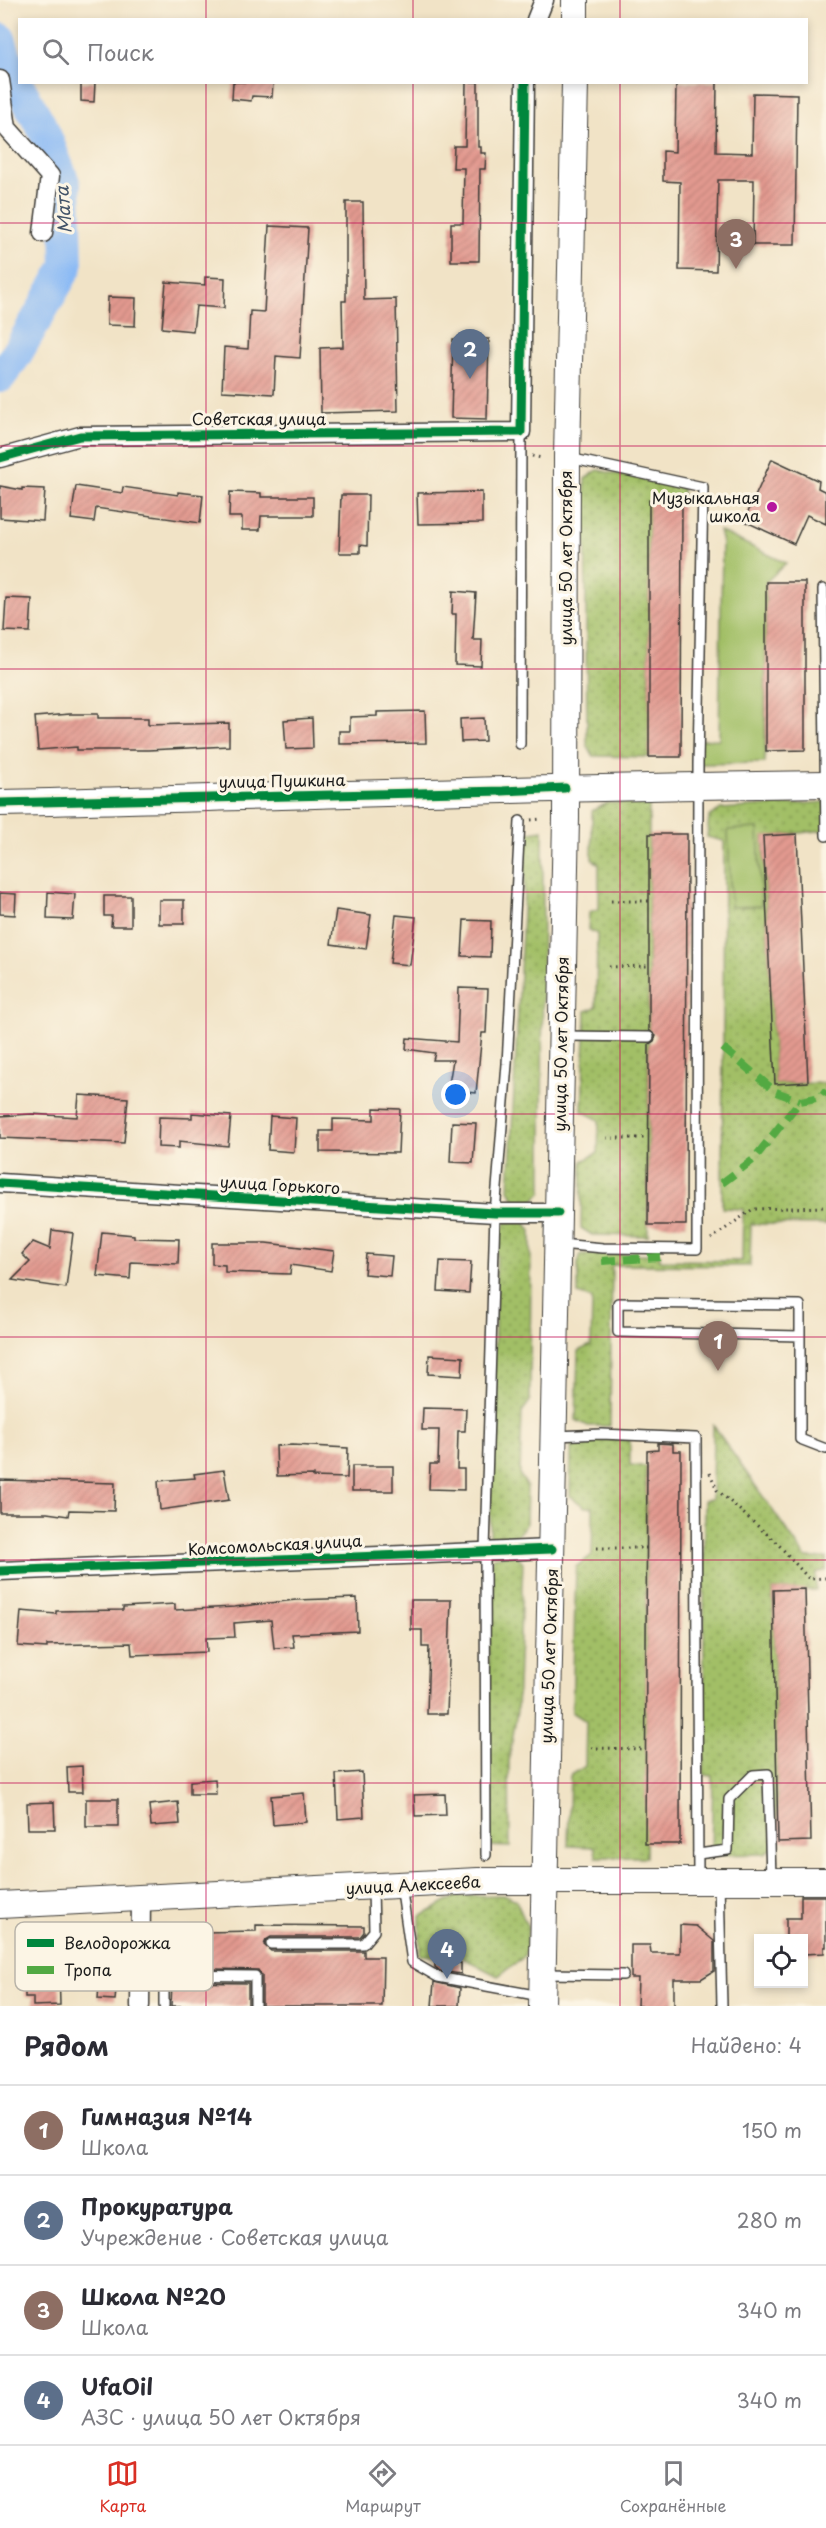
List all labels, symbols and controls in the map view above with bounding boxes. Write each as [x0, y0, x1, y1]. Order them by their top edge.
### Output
search box [18, 18, 808, 84]
icon: search [39, 35, 72, 68]
text: Поиск [87, 35, 154, 68]
water label: Мата [47, 185, 78, 235]
pin: 3 [716, 220, 756, 269]
pin: 2 [450, 330, 490, 379]
street label: Советская улица [192, 406, 326, 430]
street label: улица 50 лет Октября [553, 470, 577, 646]
place label: Музыкальная школа [652, 485, 760, 527]
marker: Музыкальная школа [765, 500, 779, 514]
street label: улица Пушкина [218, 767, 346, 793]
street label: улица 50 лет Октября [546, 956, 574, 1132]
your location [441, 1080, 470, 1109]
street label: улица Горького [219, 1169, 341, 1199]
pin: 1 [698, 1322, 738, 1371]
street label: Комсомольская улица [187, 1527, 363, 1561]
street label: улица 50 лет Октября [533, 1568, 563, 1744]
street label: улица Алексеева [345, 1868, 481, 1900]
legend [15, 1922, 213, 1991]
text: Велодорожка [64, 1930, 171, 1954]
pin: 4 [428, 1930, 466, 1979]
map controls [754, 1934, 808, 1988]
button: locate [754, 1934, 808, 1988]
text: Тропа [64, 1957, 112, 1981]
text: Рядом [24, 2026, 109, 2065]
text: Найдено: 4 [691, 2030, 802, 2060]
text: Гимназия №14 [81, 2099, 252, 2132]
text: 1 [39, 2115, 48, 2145]
text: 150 m [742, 2115, 802, 2145]
text: Школа [81, 2132, 148, 2162]
text: Прокуратура [81, 2189, 233, 2222]
text: 2 [36, 2205, 51, 2235]
text: 280 m [737, 2205, 802, 2235]
text: Учреждение · Советская улица [81, 2222, 388, 2252]
text: Школа №20 [81, 2279, 226, 2312]
text: 3 [37, 2295, 50, 2325]
text: 340 m [737, 2295, 802, 2325]
text: Школа [81, 2312, 148, 2342]
text: UfaOil [81, 2369, 153, 2402]
text: 4 [37, 2385, 50, 2415]
text: 340 m [737, 2385, 802, 2415]
text: АЗС · улица 50 лет Октября [81, 2402, 361, 2432]
tab: Карта [99, 2457, 146, 2517]
tab: Маршрут [345, 2457, 421, 2517]
tab: Сохранённые [620, 2457, 727, 2517]

